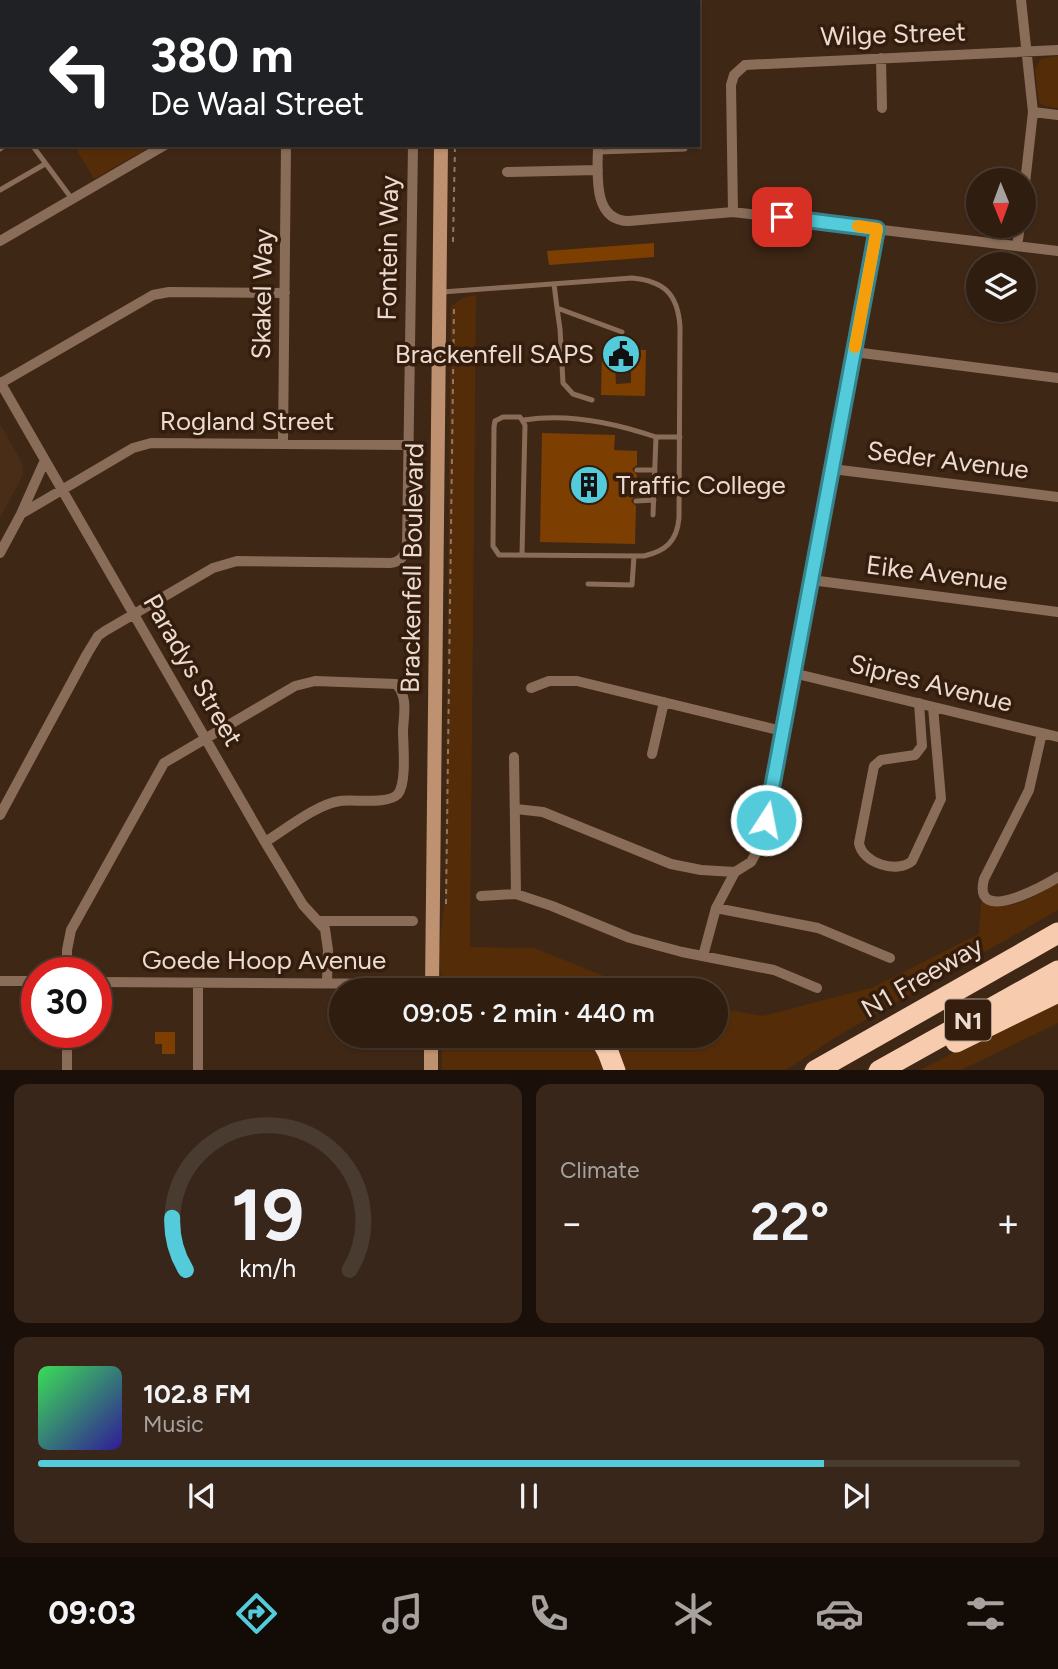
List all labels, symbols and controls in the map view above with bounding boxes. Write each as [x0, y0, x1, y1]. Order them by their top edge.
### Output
street label: Wilge Street [820, 15, 966, 53]
text: 380 m [150, 25, 293, 84]
icon: left [35, 28, 126, 119]
text: De Waal Street [150, 85, 364, 123]
north arrow [966, 168, 1036, 238]
map controls [966, 168, 1036, 322]
street label: Fontein Way [371, 175, 405, 321]
pin [752, 187, 812, 247]
icon: arrive [763, 198, 801, 236]
street label: Skakel Way [245, 228, 279, 360]
button: layers [966, 252, 1036, 322]
public building icon: Brackenfell SAPS [600, 333, 642, 375]
place label: Brackenfell SAPS [395, 338, 594, 370]
street label: Rogland Street [160, 405, 334, 437]
street label: Seder Avenue [865, 434, 1031, 486]
street label: Brackenfell Boulevard [394, 443, 430, 693]
building icon: Traffic College [568, 464, 610, 506]
place label: Traffic College [616, 469, 786, 501]
street label: Eike Avenue [864, 548, 1010, 598]
street label: Paradys Street [137, 588, 250, 752]
street label: Sipres Avenue [846, 647, 1016, 719]
position arrow [729, 783, 803, 857]
street label: N1 Freeway [856, 930, 988, 1024]
street label: Goede Hoop Avenue [142, 944, 386, 976]
speed limit sign: 30 [21, 957, 112, 1048]
text: 09:05 · 2 min · 440 m [402, 997, 655, 1029]
road number: N1 [945, 1000, 991, 1040]
text: Climate [560, 1156, 639, 1184]
text: 19 [232, 1171, 304, 1258]
text: 22° [751, 1191, 829, 1253]
text: − [560, 1200, 584, 1246]
text: + [996, 1200, 1020, 1246]
text: km/h [239, 1252, 297, 1282]
text: 102.8 FM [143, 1378, 251, 1410]
text: Music [143, 1410, 204, 1438]
icon: previous [183, 1477, 221, 1515]
icon: pause [510, 1477, 548, 1515]
icon: next [837, 1477, 875, 1515]
icon: directions [232, 1589, 281, 1638]
icon: music [378, 1589, 427, 1638]
icon: phone [524, 1589, 573, 1638]
icon: climate [669, 1589, 718, 1638]
icon: car [815, 1589, 864, 1638]
icon: filters [961, 1589, 1010, 1638]
text: 09:03 [48, 1594, 136, 1632]

